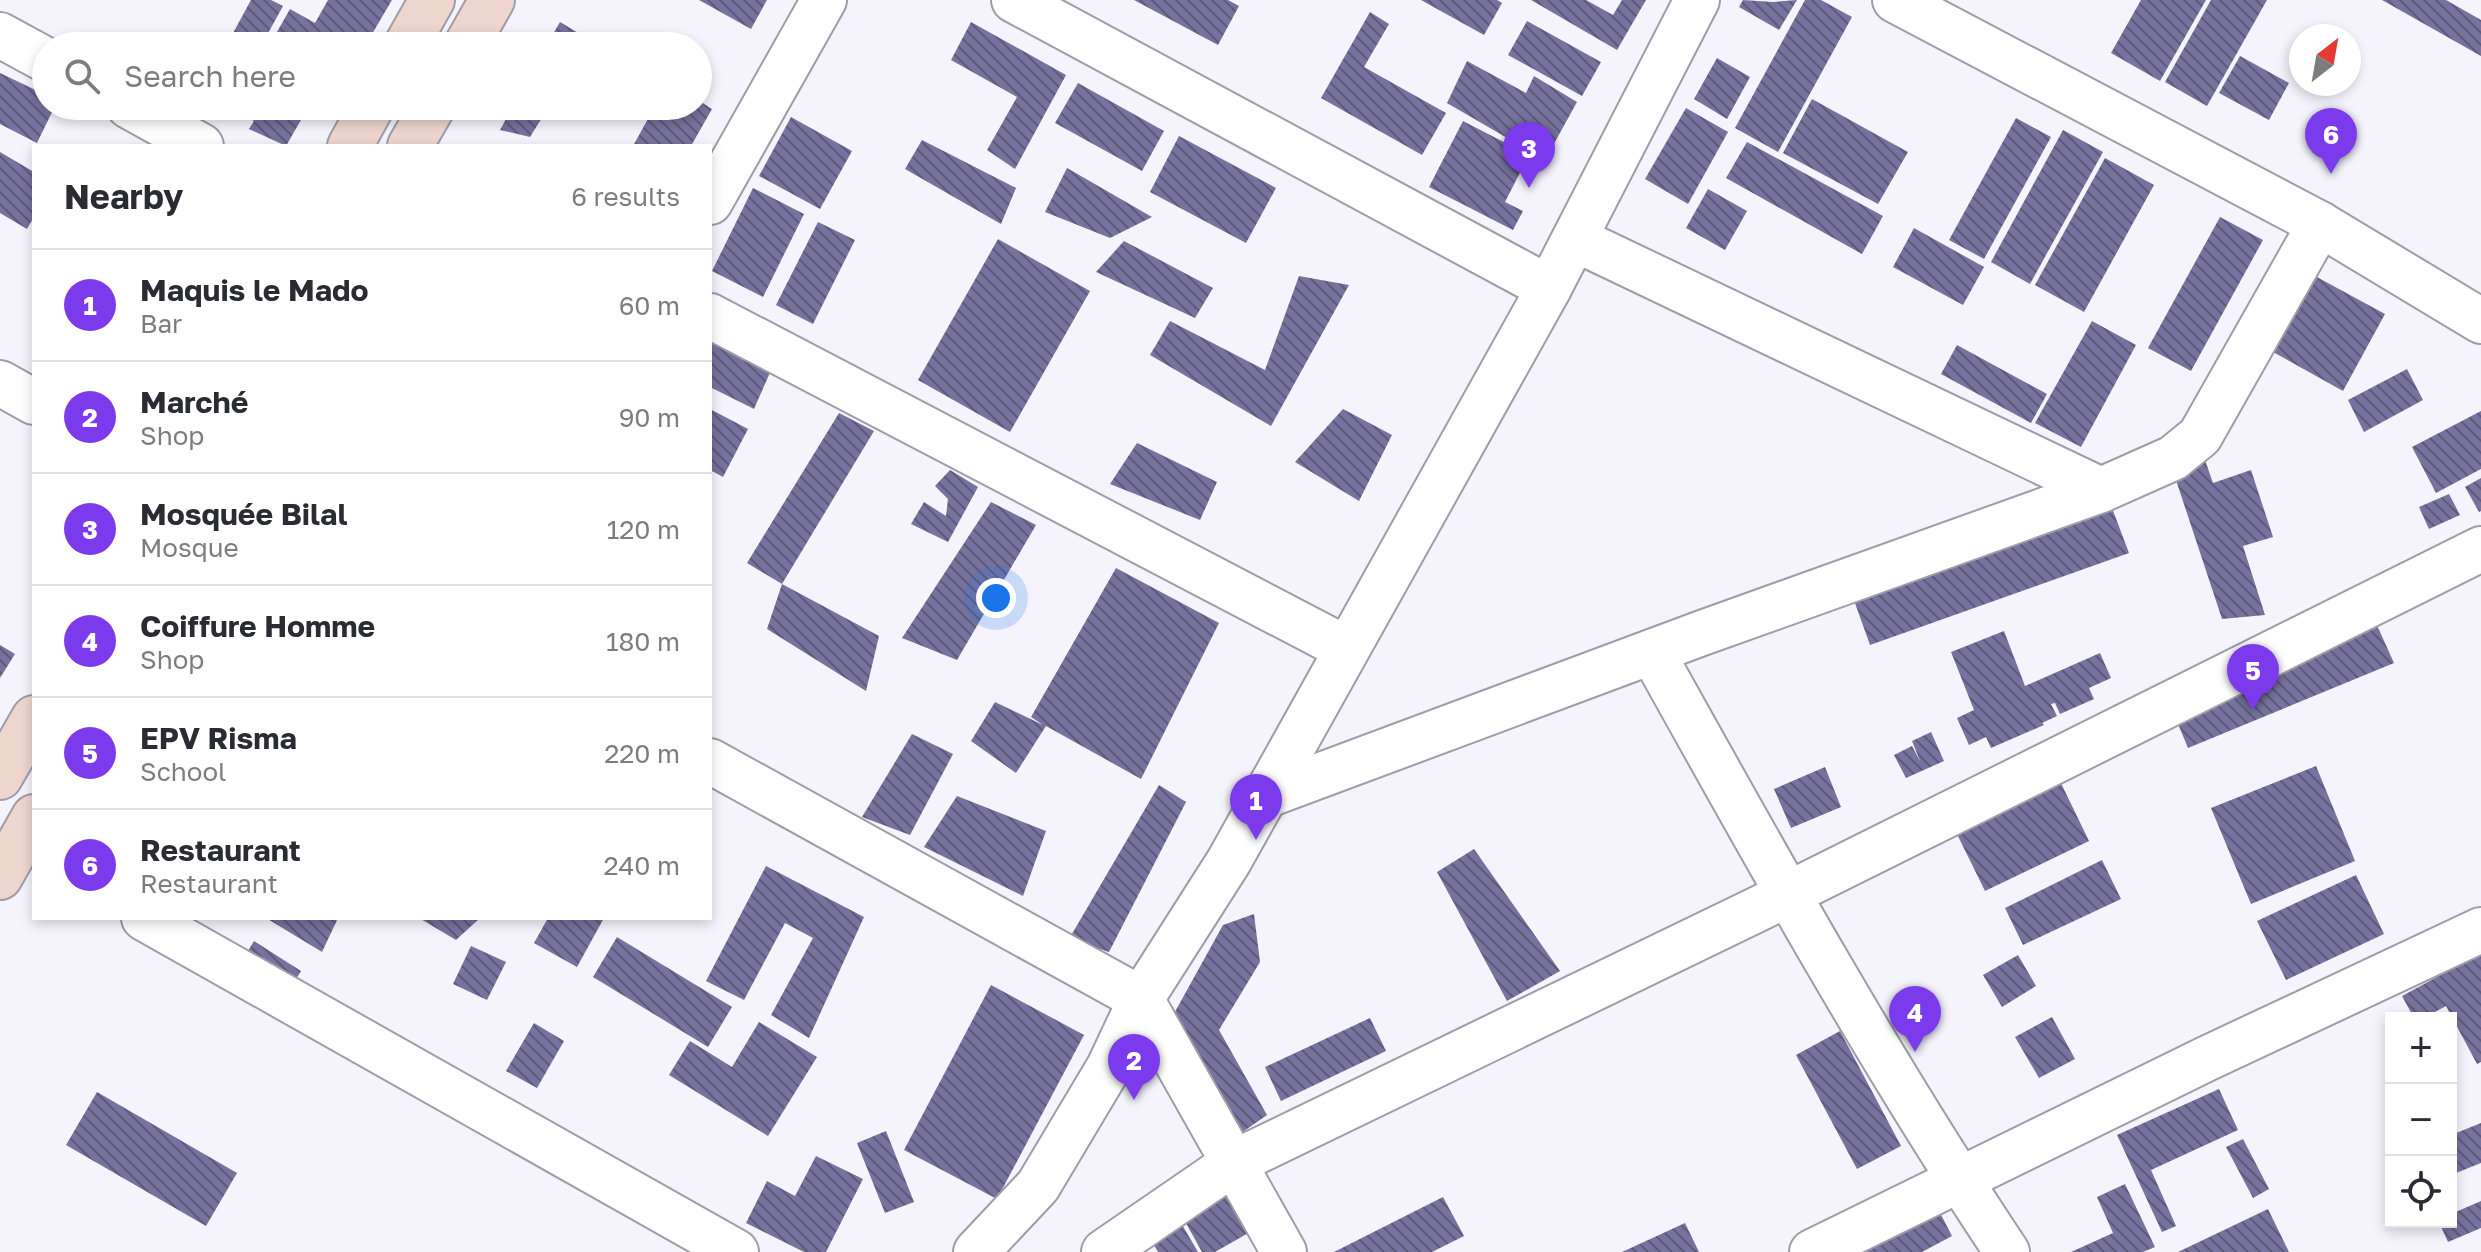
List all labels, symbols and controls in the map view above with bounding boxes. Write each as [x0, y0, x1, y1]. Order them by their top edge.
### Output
north arrow [2289, 24, 2361, 96]
search box [32, 32, 712, 120]
icon: search [60, 54, 104, 98]
text: Search here [124, 58, 296, 94]
pin: 6 [2305, 108, 2357, 174]
pin: 3 [1503, 122, 1555, 188]
text: Nearby [64, 176, 184, 216]
text: 6 results [571, 181, 680, 212]
text: Maquis le Mado [140, 272, 369, 308]
text: 1 [83, 290, 97, 321]
text: 60 m [619, 290, 680, 321]
text: Bar [140, 308, 182, 339]
text: Marché [140, 384, 248, 420]
text: 2 [82, 402, 98, 433]
text: 90 m [619, 402, 680, 433]
text: Shop [140, 420, 204, 451]
text: Mosquée Bilal [140, 496, 348, 532]
text: 3 [82, 514, 98, 545]
text: 120 m [607, 514, 680, 545]
text: Mosque [140, 532, 239, 563]
your location [976, 578, 1016, 618]
text: Coiffure Homme [140, 608, 375, 644]
text: 4 [82, 626, 98, 657]
text: 180 m [606, 626, 680, 657]
text: Shop [140, 644, 204, 675]
pin: 5 [2227, 644, 2279, 710]
text: EPV Risma [140, 720, 297, 756]
text: 5 [82, 738, 98, 769]
text: 220 m [604, 738, 680, 769]
text: School [140, 756, 226, 787]
pin: 1 [1230, 774, 1282, 840]
text: Restaurant [140, 832, 301, 868]
text: 6 [82, 850, 98, 881]
text: 240 m [603, 850, 680, 881]
text: Restaurant [140, 868, 278, 899]
pin: 4 [1889, 986, 1941, 1052]
map controls [2385, 1012, 2457, 1228]
button: + [2385, 1012, 2457, 1084]
pin: 2 [1108, 1034, 1160, 1100]
button: − [2385, 1084, 2457, 1156]
button: locate [2385, 1156, 2457, 1228]

